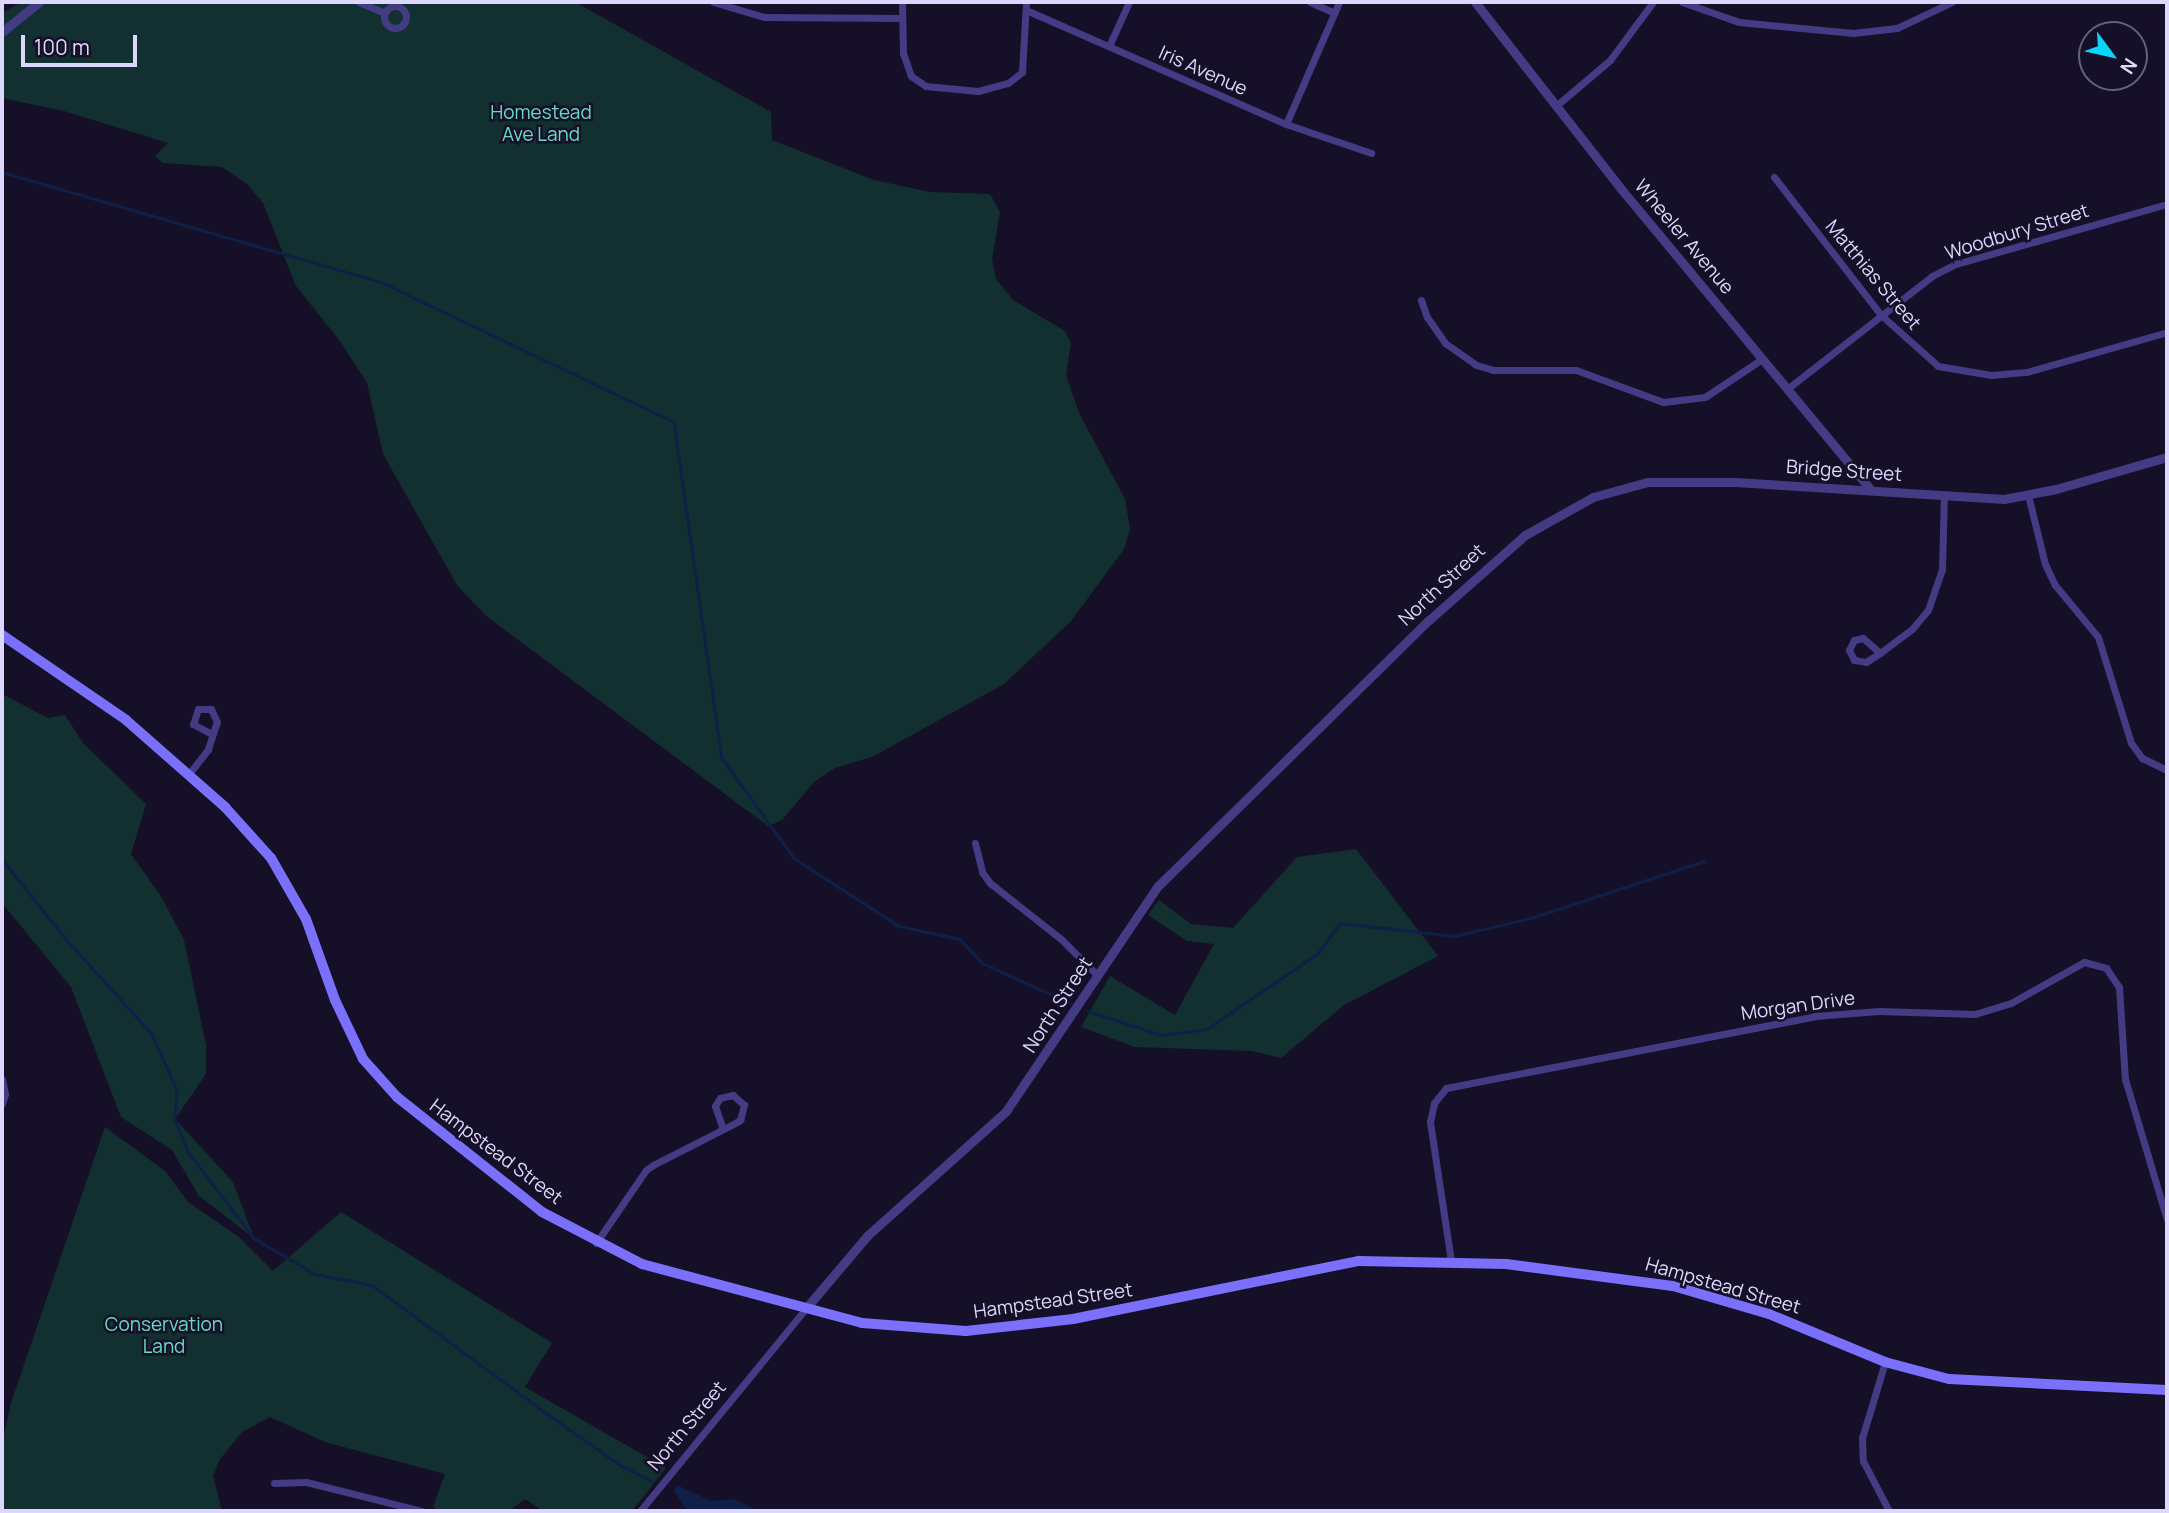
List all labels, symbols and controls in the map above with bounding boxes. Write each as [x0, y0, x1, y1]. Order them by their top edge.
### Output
scale bar [24, 21, 140, 65]
north arrow [2078, 21, 2148, 91]
text: 100 m [34, 33, 90, 61]
street label: Iris Avenue [1155, 41, 1251, 101]
text: N [2114, 54, 2144, 79]
park label: Homestead Ave Land [490, 102, 592, 146]
street label: Wheeler Avenue [1629, 175, 1739, 299]
street label: Woodbury Street [1942, 199, 2092, 265]
street label: Matthias Street [1820, 215, 1926, 335]
street label: Bridge Street [1785, 456, 1903, 486]
street label: North Street [1394, 539, 1490, 631]
street label: North Street [1019, 953, 1097, 1057]
street label: Morgan Drive [1739, 987, 1857, 1025]
street label: Hampstead Street [425, 1095, 567, 1209]
street label: Hampstead Street [1643, 1253, 1803, 1319]
street label: Hampstead Street [972, 1279, 1134, 1323]
park label: Conservation Land [105, 1314, 223, 1358]
street label: North Street [643, 1377, 731, 1475]

